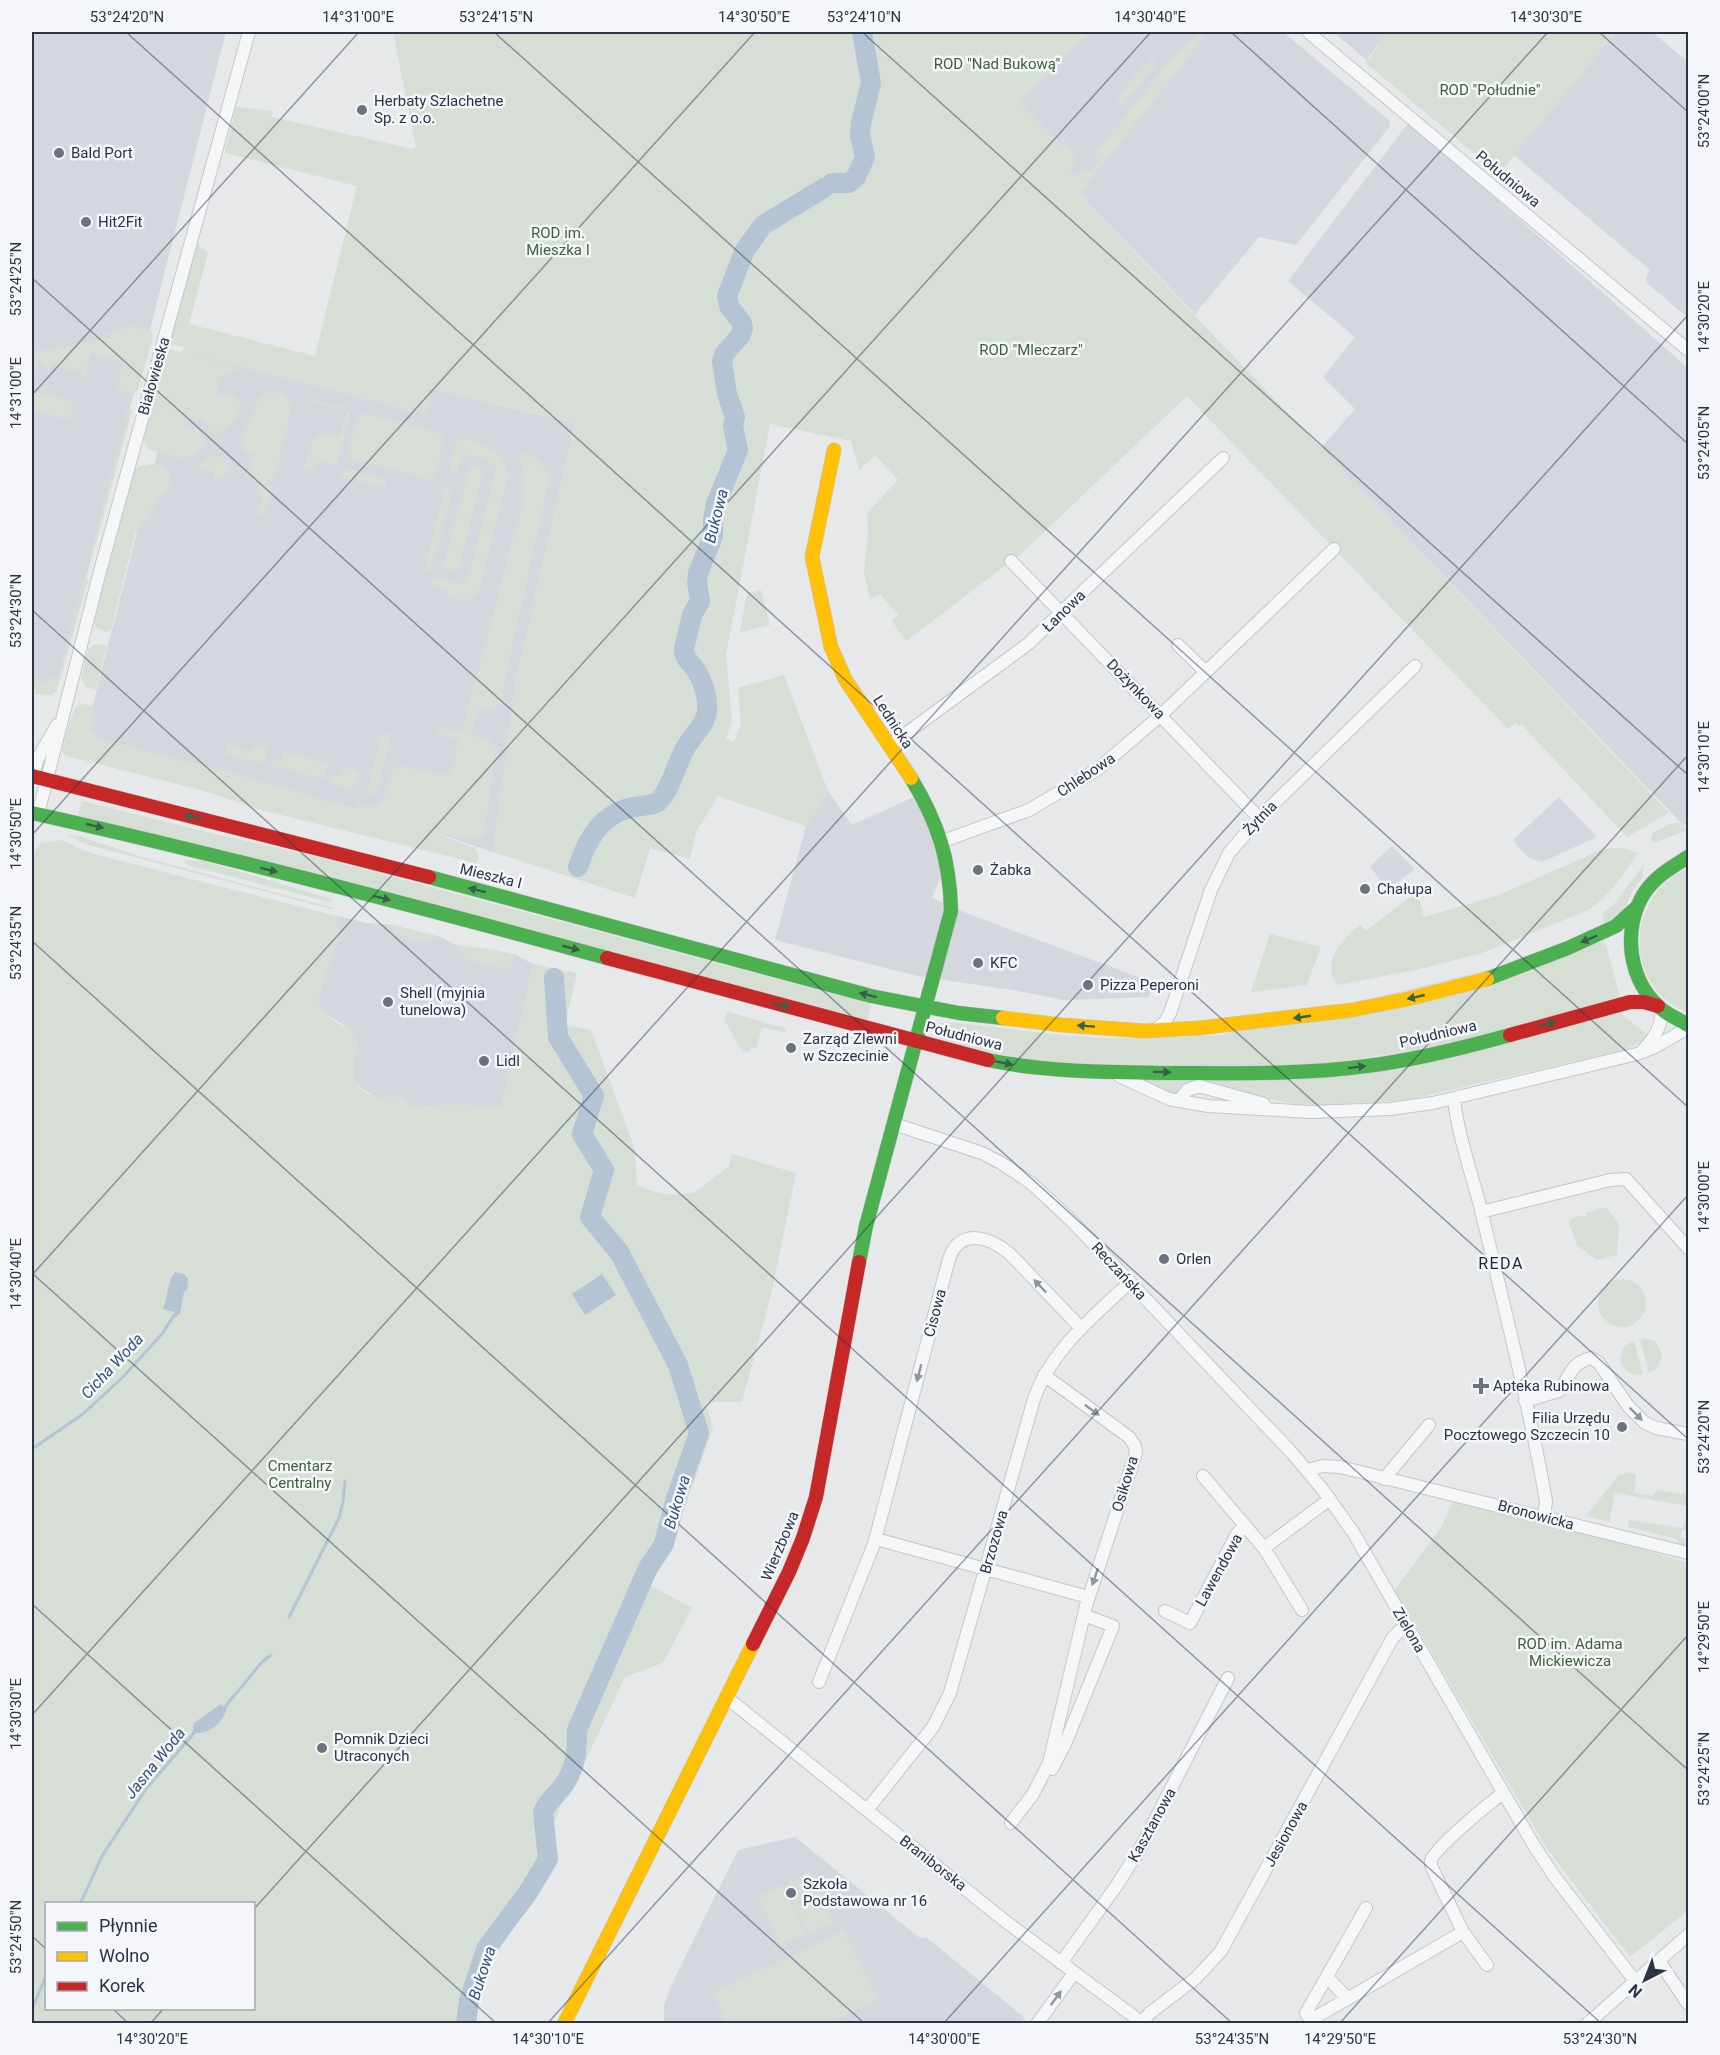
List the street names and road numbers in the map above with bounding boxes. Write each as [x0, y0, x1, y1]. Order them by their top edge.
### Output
street label: Południowa [1472, 147, 1544, 211]
street label: Białowieska [134, 335, 174, 417]
street label: Łanowa [1039, 586, 1089, 636]
street label: Dożynkowa [1103, 655, 1169, 723]
street label: Lednicka [869, 692, 917, 752]
street label: Chlebowa [1054, 749, 1118, 801]
street label: Żytnia [1239, 797, 1281, 839]
street label: Mieszka I [458, 860, 524, 892]
street label: Południowa [1398, 1016, 1478, 1052]
street label: Południowa [924, 1018, 1004, 1054]
street label: Reczańska [1088, 1238, 1150, 1304]
street label: Cisowa [920, 1287, 950, 1339]
street label: Osikowa [1108, 1454, 1142, 1514]
street label: Bronowicka [1496, 1496, 1576, 1534]
street label: Wierzbowa [757, 1508, 803, 1584]
street label: Brzozowa [976, 1508, 1012, 1576]
street label: Lawendowa [1192, 1531, 1246, 1609]
street label: Zielona [1389, 1604, 1429, 1656]
street label: Kasztanowa [1124, 1785, 1180, 1865]
street label: Jesionowa [1261, 1798, 1311, 1870]
street label: Braniborska [896, 1831, 970, 1895]

